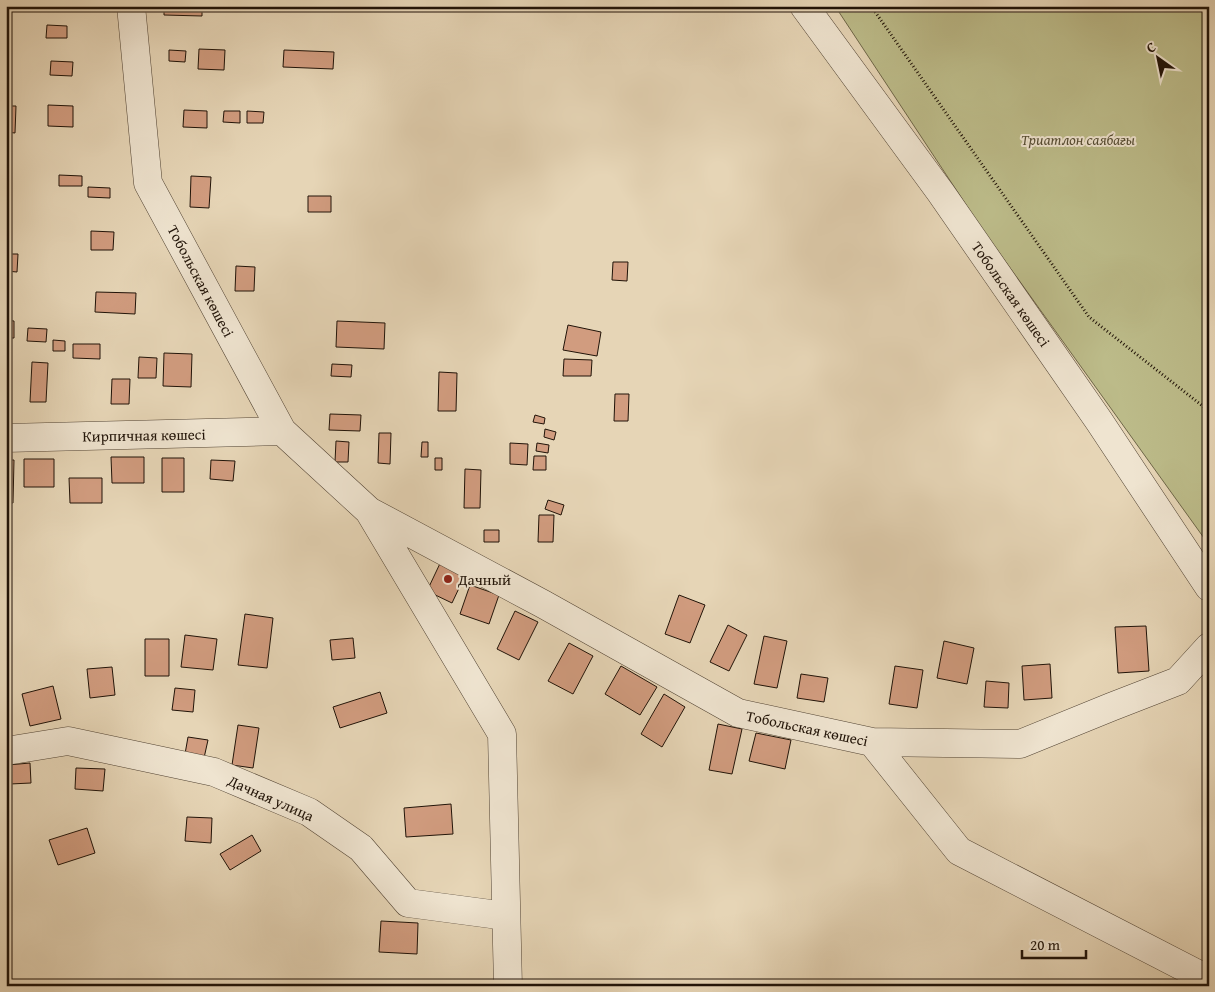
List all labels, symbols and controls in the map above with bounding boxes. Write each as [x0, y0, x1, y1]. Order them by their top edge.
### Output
north arrow [1132, 32, 1182, 82]
text: С [1142, 37, 1160, 58]
park label: Триатлон саябағы [1021, 129, 1136, 150]
street label: Тобольская көшесі [163, 221, 239, 341]
street label: Тобольская көшесі [967, 237, 1055, 351]
street label: Кирпичная көшесі [82, 423, 206, 447]
place label: Дачный [457, 569, 511, 590]
marker: Дачный [442, 573, 454, 585]
street label: Тобольская көшесі [744, 705, 870, 751]
street label: Дачная улица [224, 769, 318, 827]
scale bar [1022, 927, 1086, 959]
text: 20 m [1030, 934, 1061, 955]

